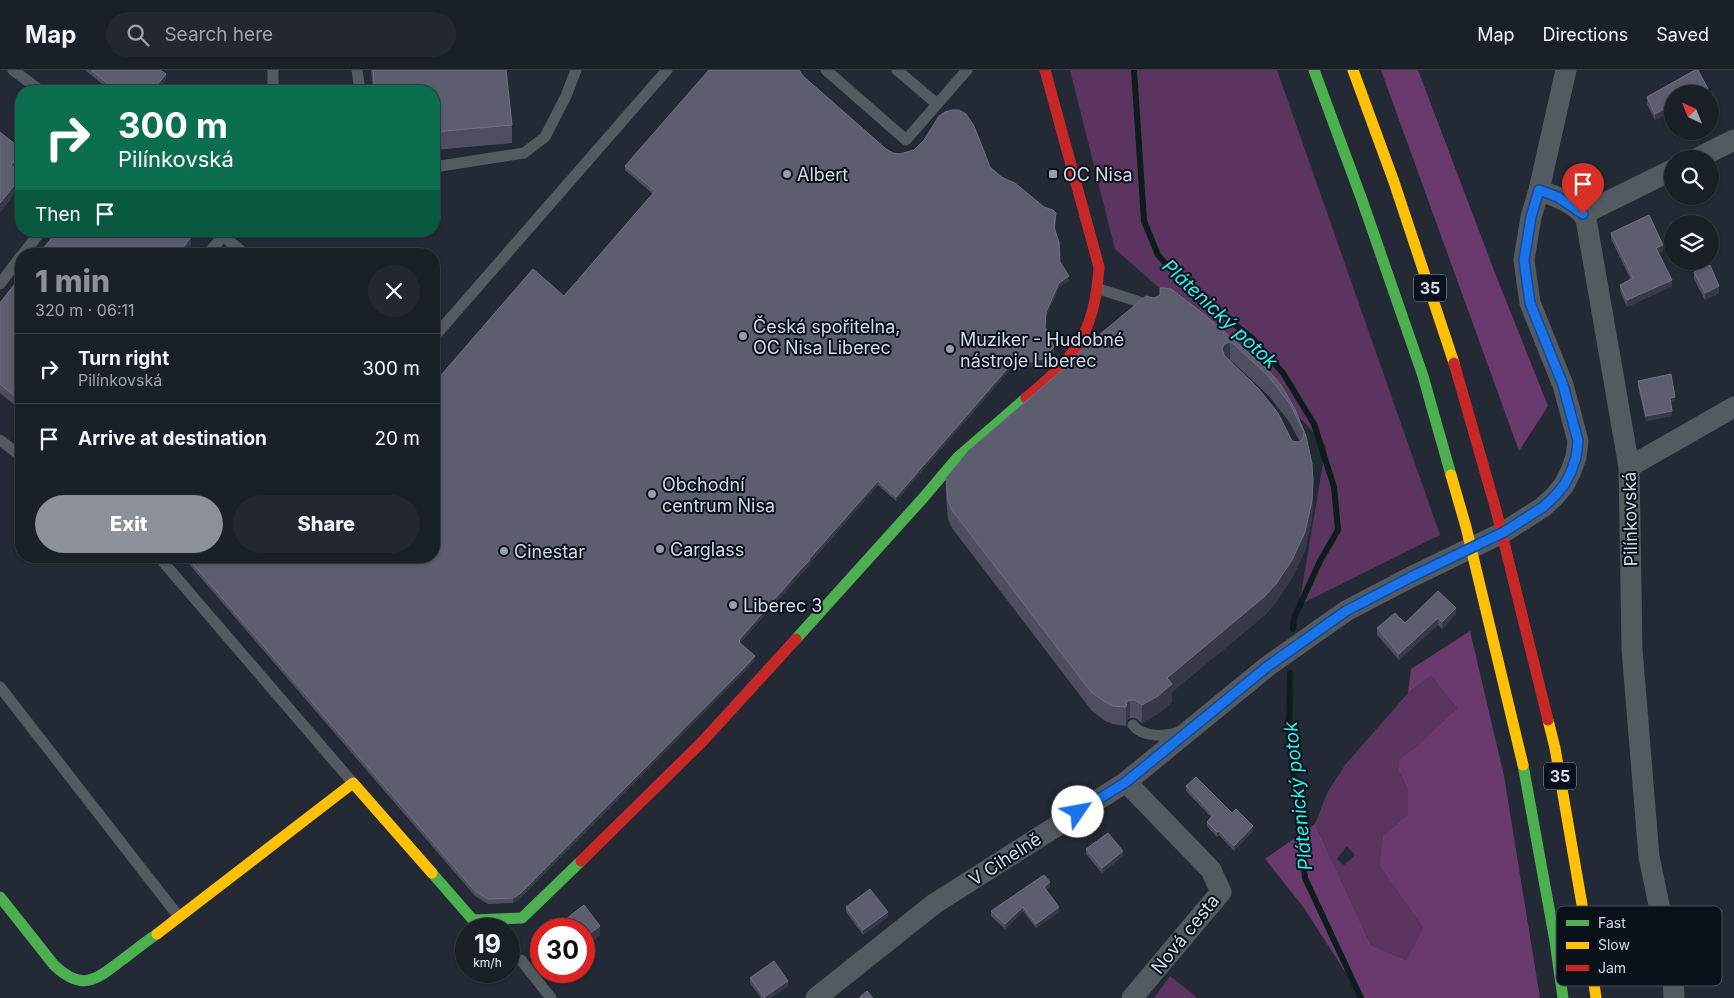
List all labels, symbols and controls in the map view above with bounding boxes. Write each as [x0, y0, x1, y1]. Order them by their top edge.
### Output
search box [106, 12, 456, 57]
text: Map [25, 20, 76, 49]
icon: search [124, 21, 152, 49]
text: Search here [164, 23, 273, 46]
text: Map [1477, 24, 1515, 45]
text: Directions [1543, 24, 1628, 45]
text: Saved [1656, 24, 1709, 45]
north arrow [1664, 85, 1719, 140]
map controls [1664, 85, 1719, 270]
text: 300 m [118, 104, 228, 146]
icon: right [35, 105, 100, 170]
text: Pilínkovská [118, 146, 234, 172]
button: search [1664, 150, 1719, 205]
pin [1562, 163, 1604, 214]
place label: Albert [797, 164, 848, 185]
place label: OC Nisa [1063, 164, 1133, 185]
marker: Albert [781, 168, 793, 180]
marker: OC Nisa [1047, 168, 1059, 180]
icon: arrive [1569, 170, 1597, 198]
icon: arrive [91, 200, 119, 228]
text: Then [35, 203, 81, 226]
button: layers [1664, 215, 1719, 270]
water label: Plátenický potok [1157, 255, 1283, 374]
text: 1 min [35, 263, 110, 299]
button: close [368, 265, 420, 317]
road number: 35 [1414, 274, 1446, 302]
text: 320 m · 06:11 [35, 300, 135, 320]
place label: Česká spořitelna, OC Nisa Liberec [753, 315, 900, 358]
place label: Muziker - Hudobné nástroje Liberec [960, 329, 1124, 371]
marker: Česká spořitelna, OC Nisa Liberec [737, 330, 749, 342]
marker: Muziker - Hudobné nástroje Liberec [944, 343, 956, 355]
text: Turn right [78, 347, 169, 370]
icon: right [35, 355, 63, 383]
text: 300 m [362, 357, 420, 380]
text: Pilínkovská [78, 370, 162, 390]
icon: arrive [35, 425, 63, 453]
text: Arrive at destination [78, 427, 267, 450]
text: 20 m [374, 427, 420, 450]
street label: Pilínkovská [1619, 471, 1641, 567]
place label: Obchodní centrum Nisa [662, 474, 775, 516]
marker: Obchodní centrum Nisa [646, 488, 658, 500]
button: Exit [35, 495, 223, 553]
button: Share [233, 495, 420, 553]
place label: Carglass [670, 539, 744, 560]
place label: Cinestar [514, 541, 585, 562]
marker: Carglass [654, 543, 666, 555]
marker: Cinestar [498, 545, 510, 557]
place label: Liberec 3 [743, 595, 823, 616]
marker: Liberec 3 [727, 599, 739, 611]
water label: Plátenický potok [1279, 720, 1317, 872]
road number: 35 [1544, 762, 1576, 789]
position arrow [1051, 785, 1103, 837]
street label: V Cihelně [965, 828, 1045, 890]
street label: Nová cesta [1147, 890, 1223, 978]
legend [1556, 906, 1722, 986]
text: Fast [1598, 914, 1626, 931]
speed limit sign: 30 [530, 918, 595, 983]
text: 19 [474, 929, 501, 959]
text: Slow [1598, 936, 1630, 953]
text: km/h [473, 955, 502, 970]
text: Jam [1598, 959, 1626, 976]

